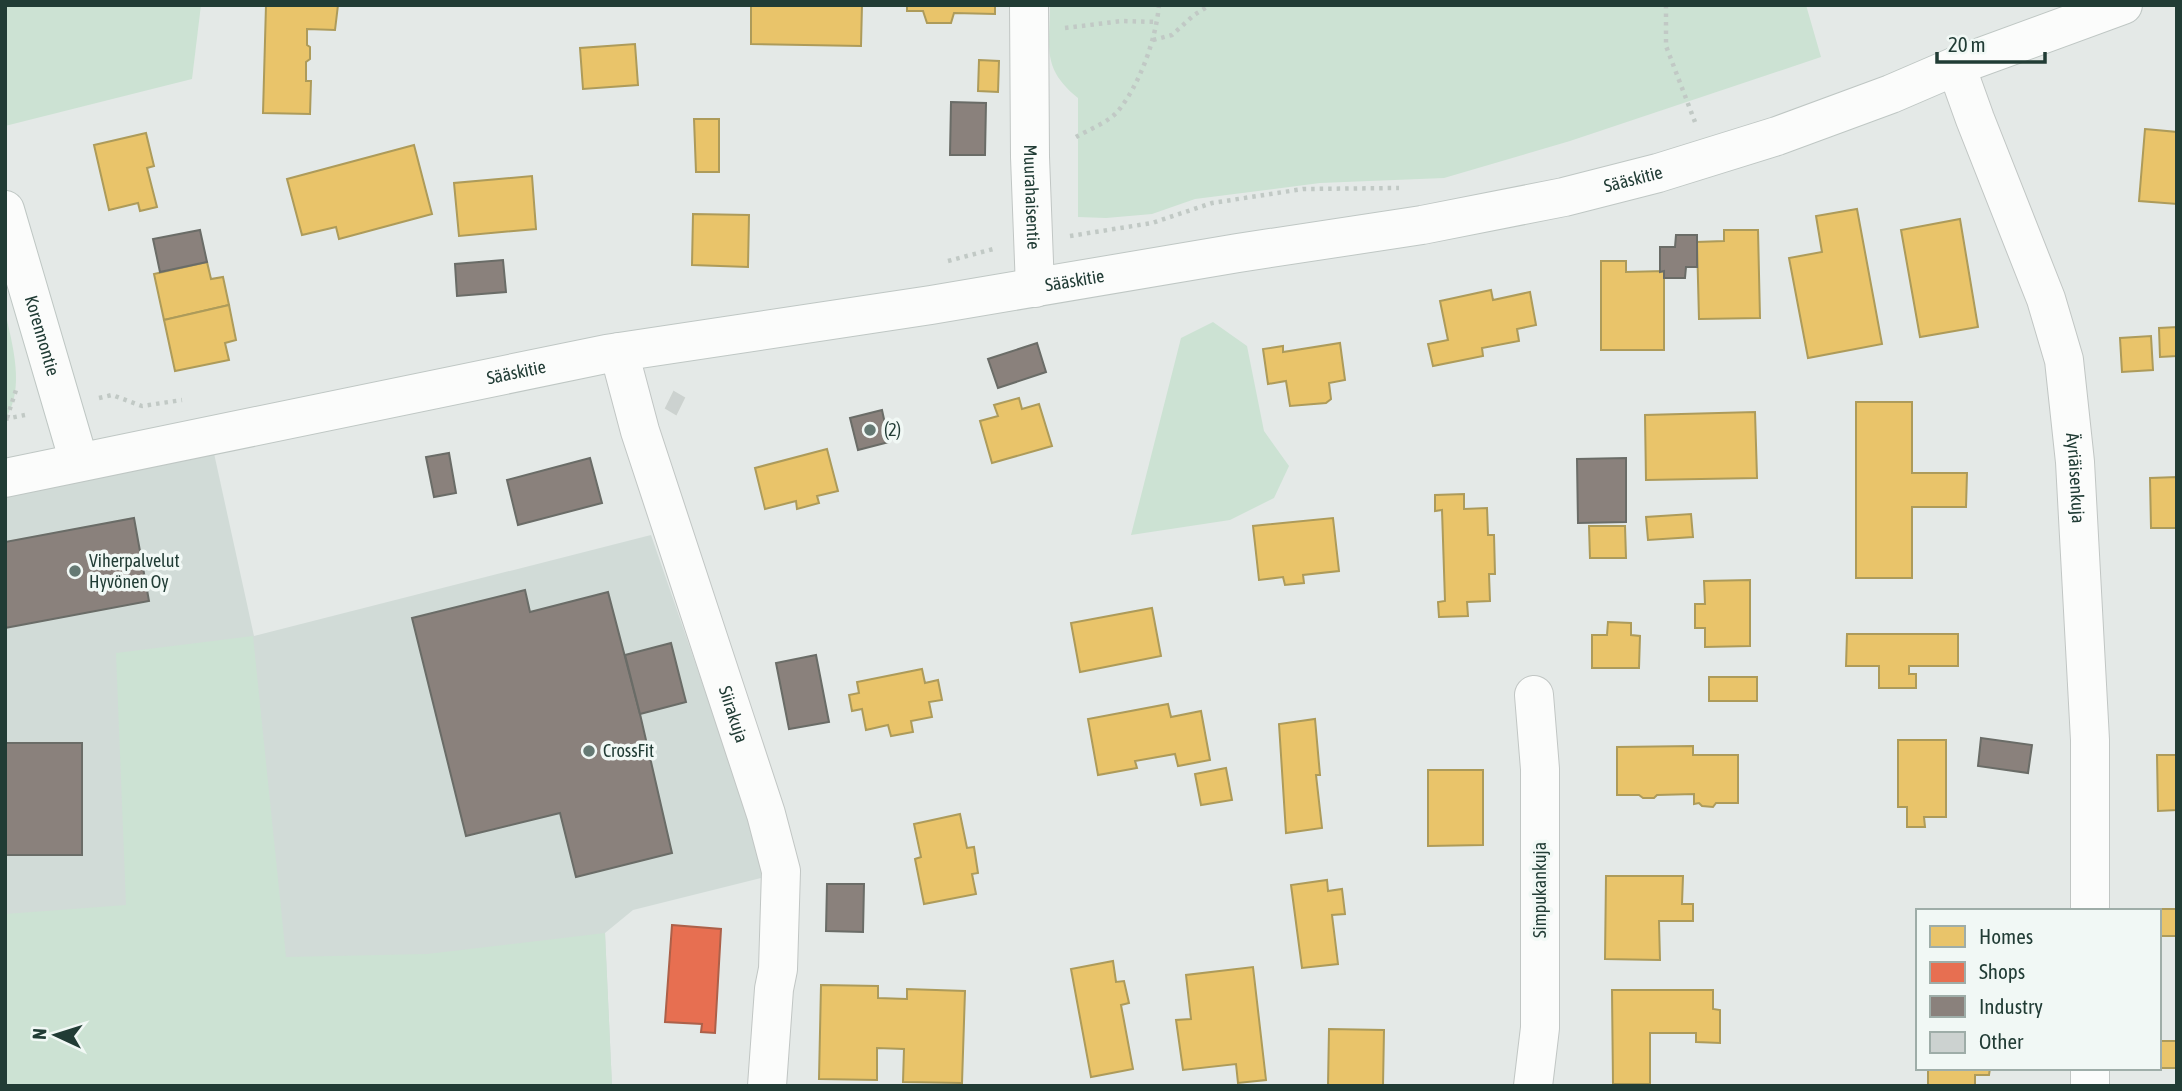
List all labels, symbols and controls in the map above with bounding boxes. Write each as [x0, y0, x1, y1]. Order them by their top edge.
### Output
scale bar [1937, 21, 2046, 65]
text: 20 m [1948, 32, 1986, 56]
street label: Muurahaisentie [1020, 145, 1045, 250]
street label: Sääskitie [1602, 161, 1665, 196]
street label: Sääskitie [1043, 265, 1106, 296]
street label: Korennontie [21, 293, 64, 378]
street label: Sääskitie [485, 356, 547, 388]
place label: (2) [884, 419, 901, 440]
marker: (2) [862, 422, 878, 438]
street label: Äyriäisenkuja [2062, 432, 2089, 524]
place label: Viherpalvelut Hyvönen Oy [89, 550, 180, 592]
marker: Viherpalvelut Hyvönen Oy [67, 563, 83, 579]
street label: Siirakuja [715, 683, 753, 745]
place label: CrossFit [603, 740, 654, 761]
marker: CrossFit [581, 743, 597, 759]
street label: Simpukankuja [1529, 842, 1550, 938]
legend [1916, 909, 2161, 1070]
text: Homes [1979, 924, 2033, 948]
text: Shops [1979, 959, 2025, 983]
text: Industry [1979, 994, 2043, 1018]
north arrow [21, 1000, 91, 1070]
text: N [28, 1027, 50, 1040]
text: Other [1979, 1029, 2024, 1053]

